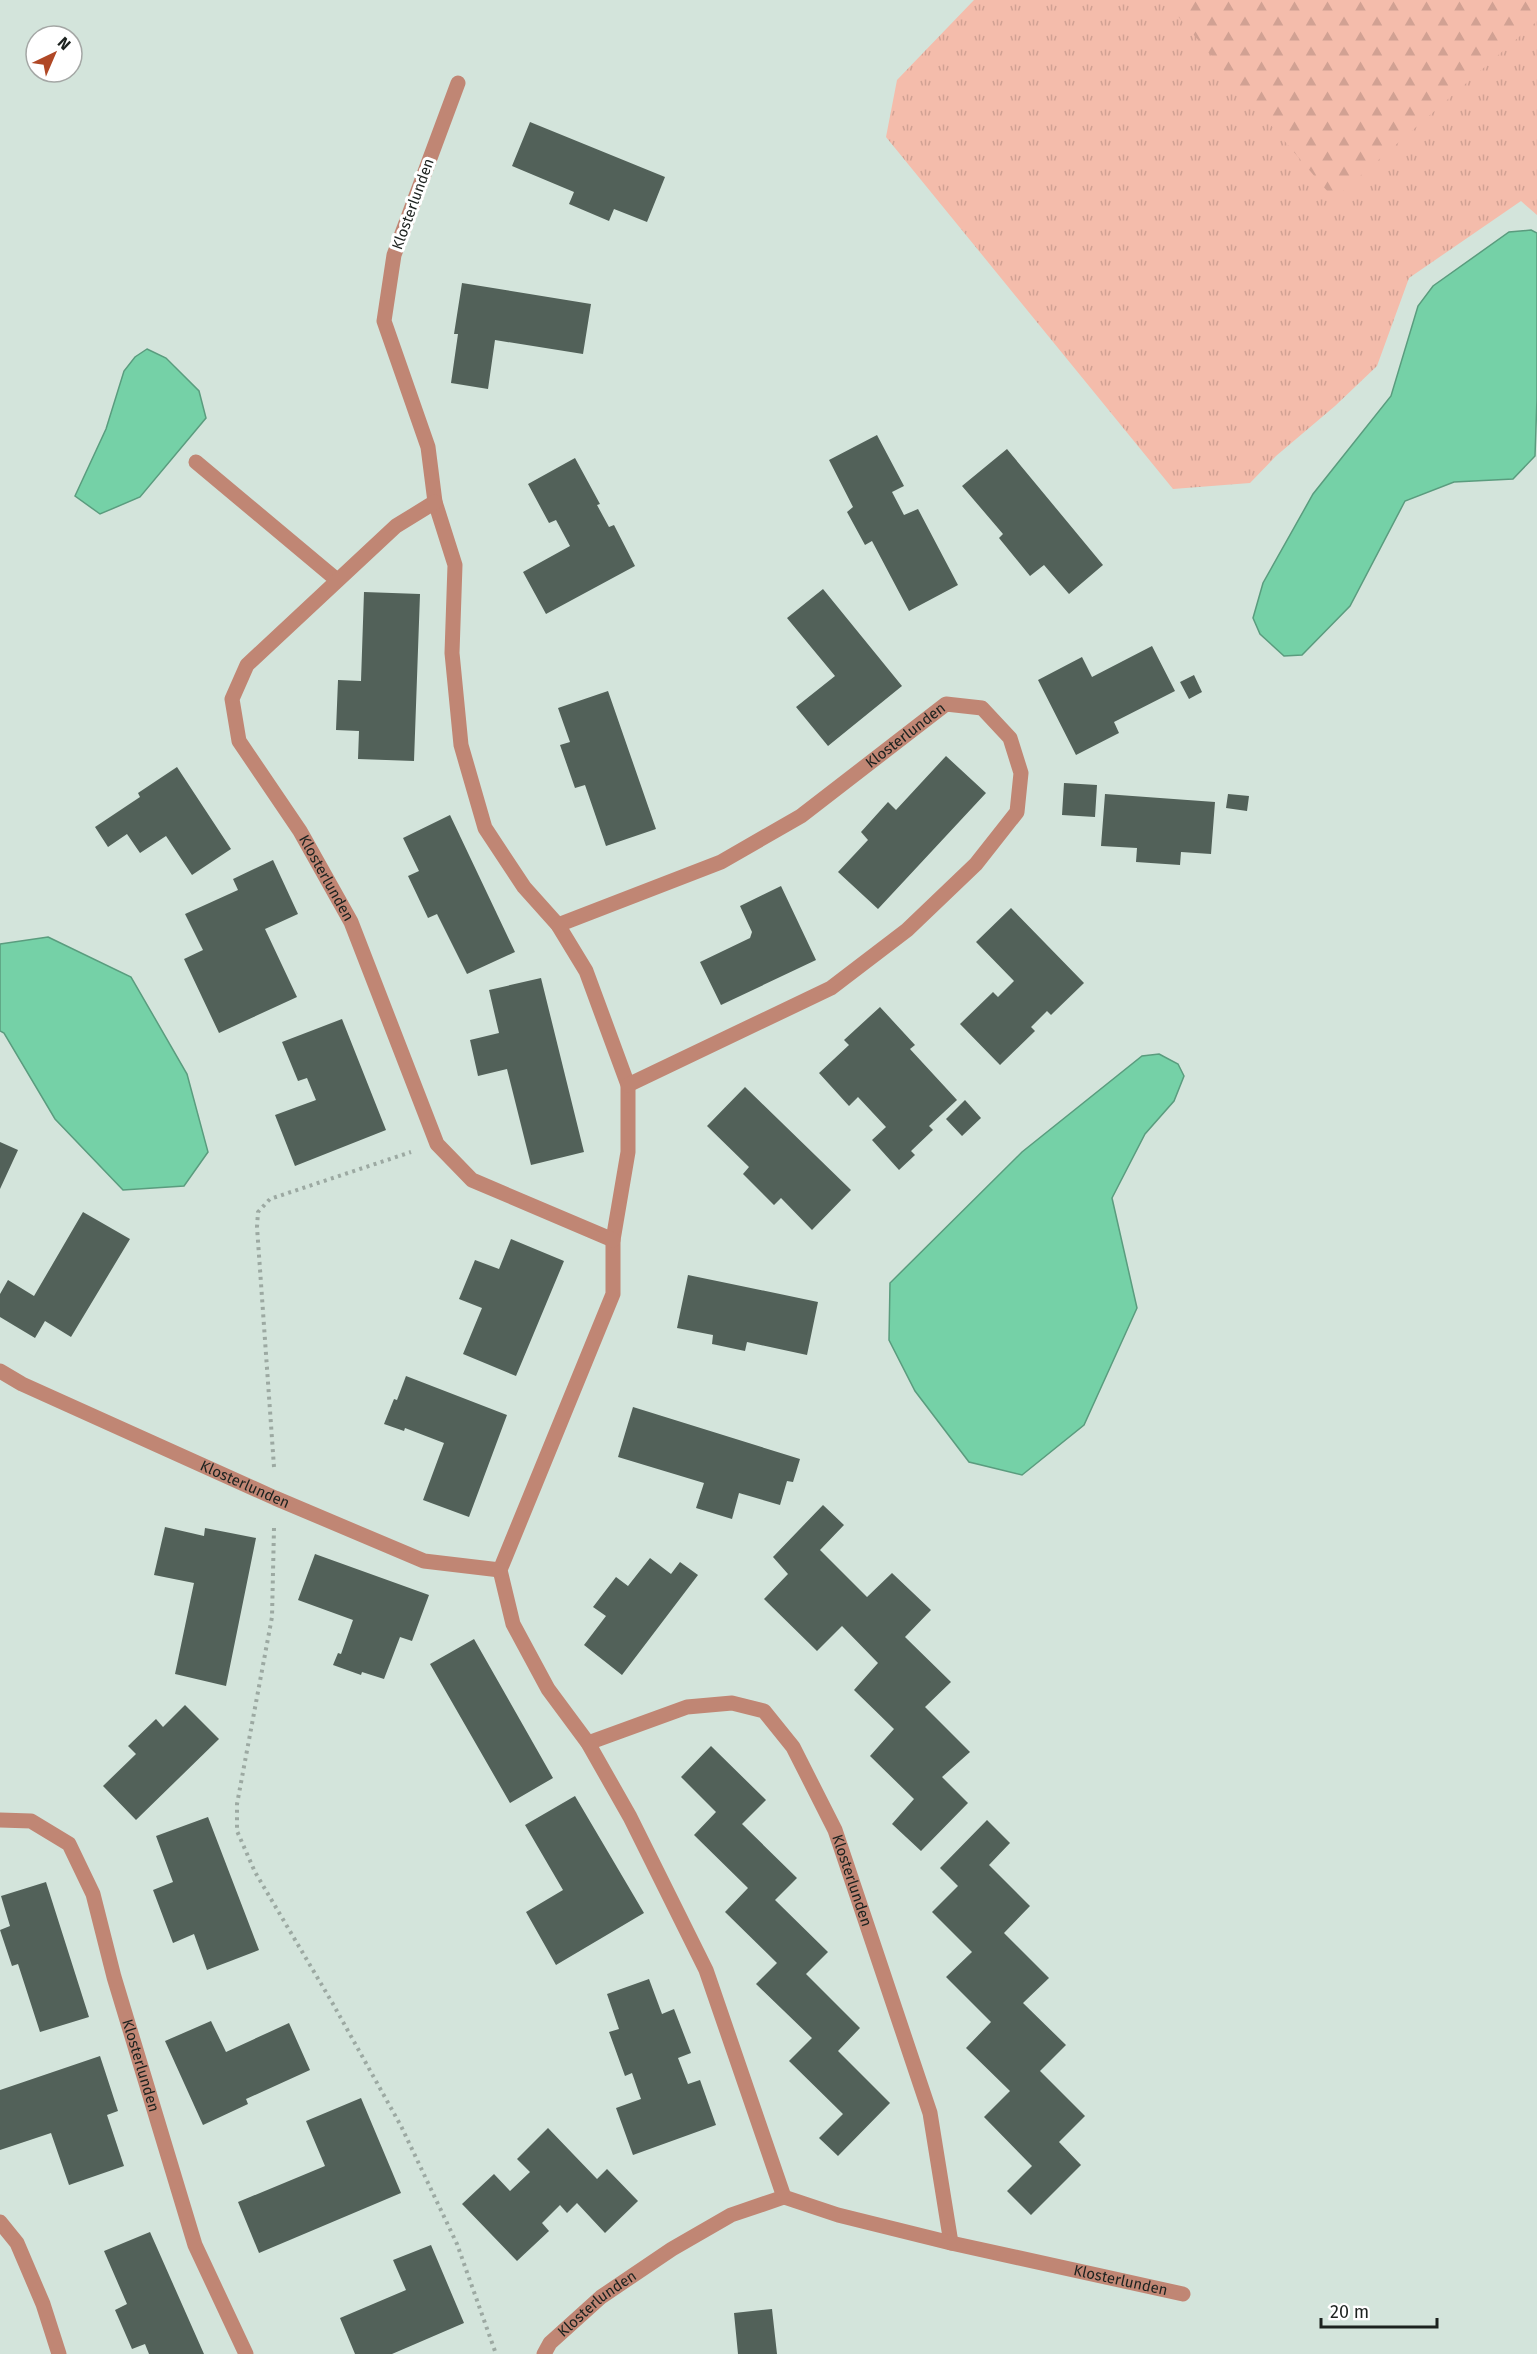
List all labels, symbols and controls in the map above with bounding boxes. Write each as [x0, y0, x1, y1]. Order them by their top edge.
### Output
north arrow [24, 24, 84, 84]
text: N [54, 33, 74, 54]
street label: Klosterlunden [388, 156, 438, 252]
street label: Klosterlunden [862, 699, 949, 772]
street label: Klosterlunden [295, 832, 358, 924]
street label: Klosterlunden [197, 1456, 292, 1512]
street label: Klosterlunden [828, 1832, 876, 1929]
street label: Klosterlunden [118, 2017, 163, 2114]
street label: Klosterlunden [1072, 2261, 1169, 2299]
street label: Klosterlunden [554, 2267, 640, 2341]
scale bar [1321, 2291, 1436, 2329]
text: 20 m [1330, 2301, 1369, 2323]

